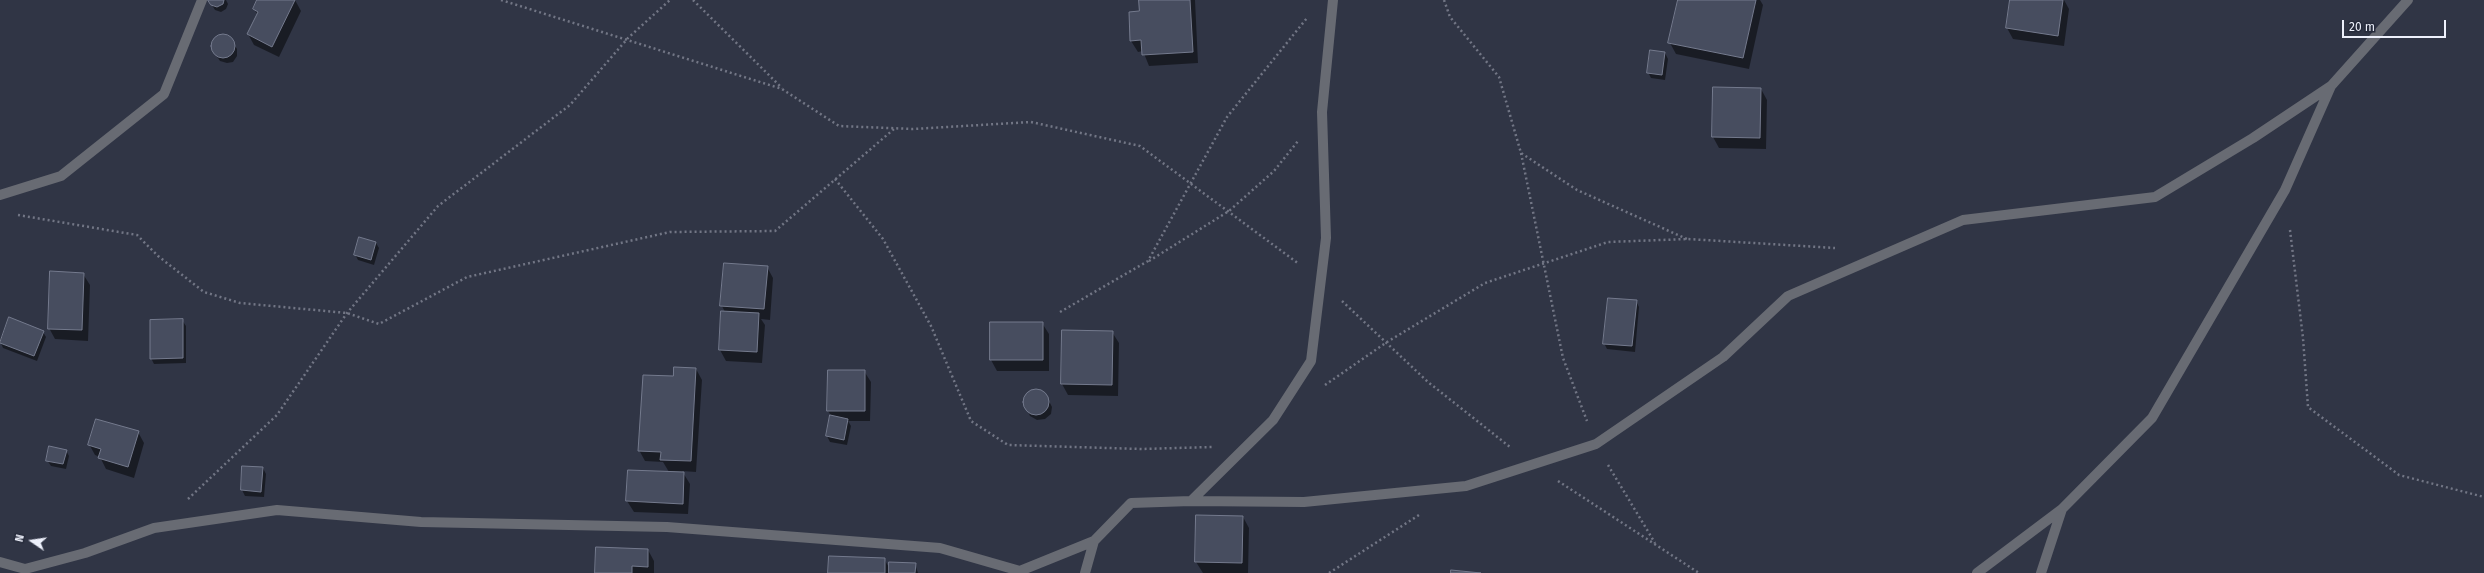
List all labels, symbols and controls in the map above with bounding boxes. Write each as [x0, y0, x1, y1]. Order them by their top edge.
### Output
scale bar [2344, 12, 2448, 38]
text: 20 m [2349, 20, 2375, 34]
north arrow [12, 521, 52, 561]
text: N [13, 533, 27, 543]

